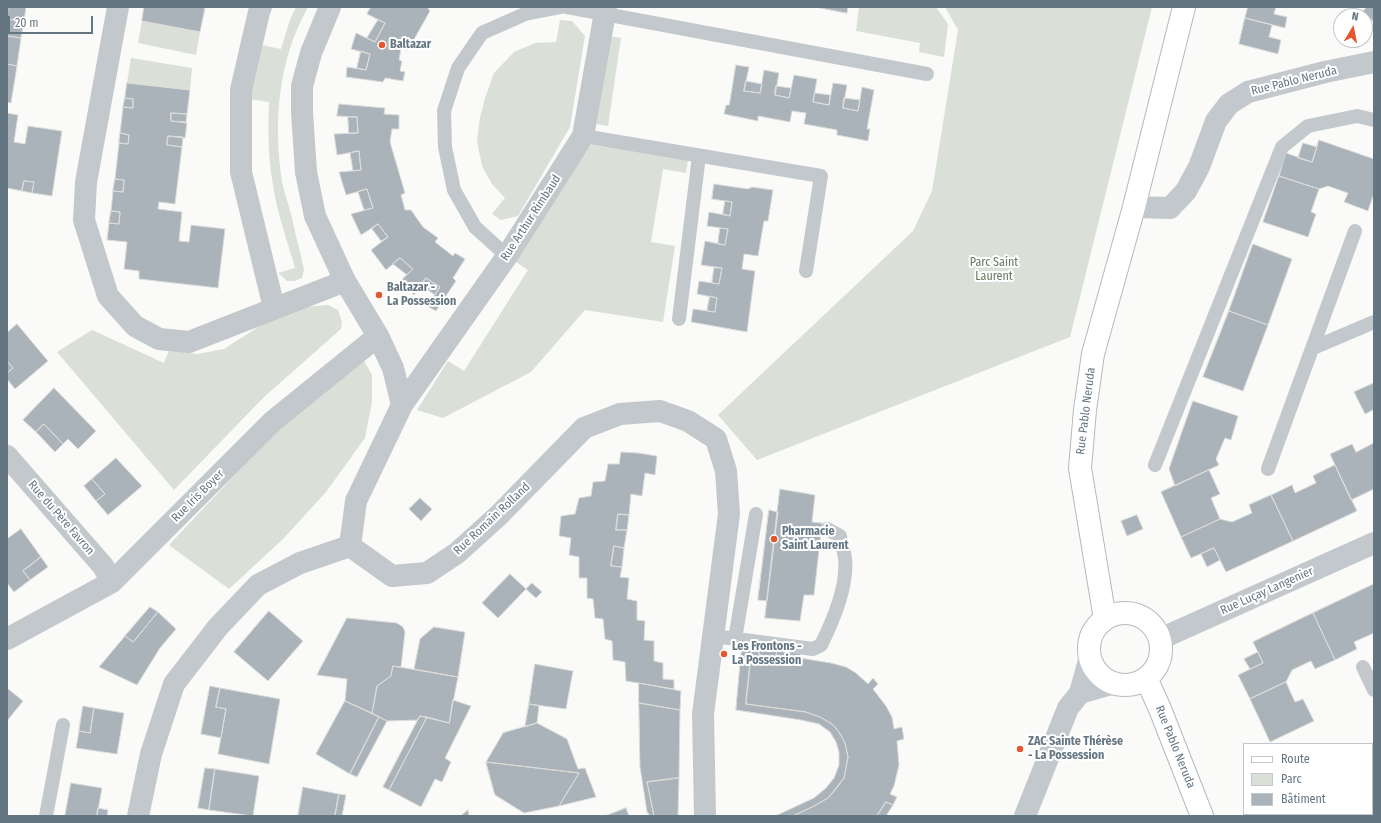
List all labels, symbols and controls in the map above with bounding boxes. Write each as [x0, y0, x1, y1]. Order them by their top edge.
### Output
scale bar [10, 8, 95, 34]
north arrow [1333, 8, 1373, 48]
text: N [1351, 10, 1359, 24]
text: 20 m [15, 16, 39, 30]
place label: Baltazar [390, 38, 431, 52]
marker: Baltazar [377, 40, 387, 50]
street label: Rue Pablo Neruda [1250, 63, 1338, 99]
street label: Rue Arthur Rimbaud [498, 172, 564, 264]
park label: Parc Saint Laurent [970, 256, 1018, 284]
place label: Baltazar - La Possession [387, 281, 456, 309]
marker: Baltazar - La Possession [374, 290, 384, 300]
street label: Rue Pablo Neruda [1074, 367, 1098, 455]
street label: Rue Iris Boyer [169, 467, 227, 525]
street label: Rue du Père Favron [25, 478, 97, 558]
street label: Rue Romain Rolland [451, 480, 533, 558]
place label: Pharmacie Saint Laurent [782, 525, 849, 553]
marker: Pharmacie Saint Laurent [769, 534, 779, 544]
street label: Rue Luçay Langenier [1218, 564, 1316, 618]
place label: Les Frontons - La Possession [732, 640, 802, 668]
marker: Les Frontons - La Possession [719, 649, 729, 659]
street label: Rue Pablo Neruda [1152, 704, 1198, 790]
place label: ZAC Sainte Thérèse - La Possession [1028, 735, 1123, 763]
legend [1243, 743, 1373, 815]
marker: ZAC Sainte Thérèse - La Possession [1015, 744, 1025, 754]
text: Route [1281, 752, 1310, 766]
text: Parc [1281, 772, 1302, 786]
text: Bâtiment [1281, 792, 1326, 806]

